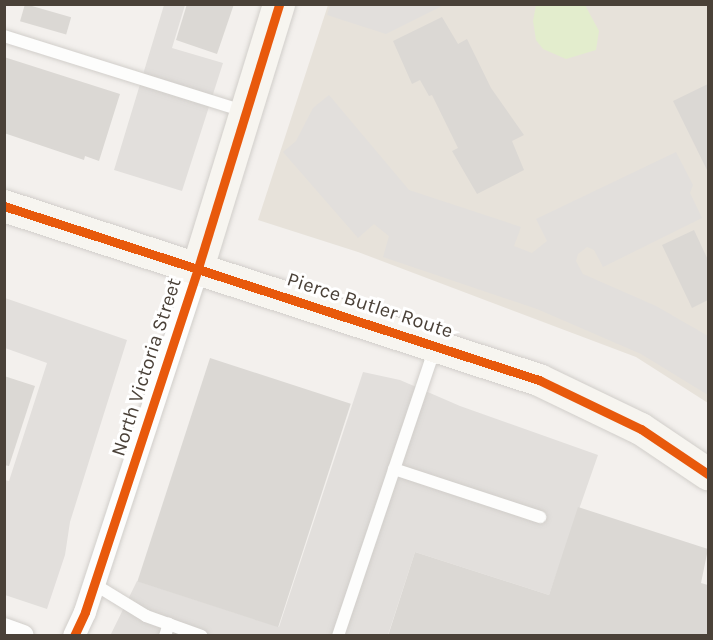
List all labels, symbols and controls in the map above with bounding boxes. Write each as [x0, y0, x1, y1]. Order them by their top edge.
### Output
street label: Pierce Butler Route [284, 267, 456, 343]
street label: North Victoria Street [106, 275, 186, 459]

